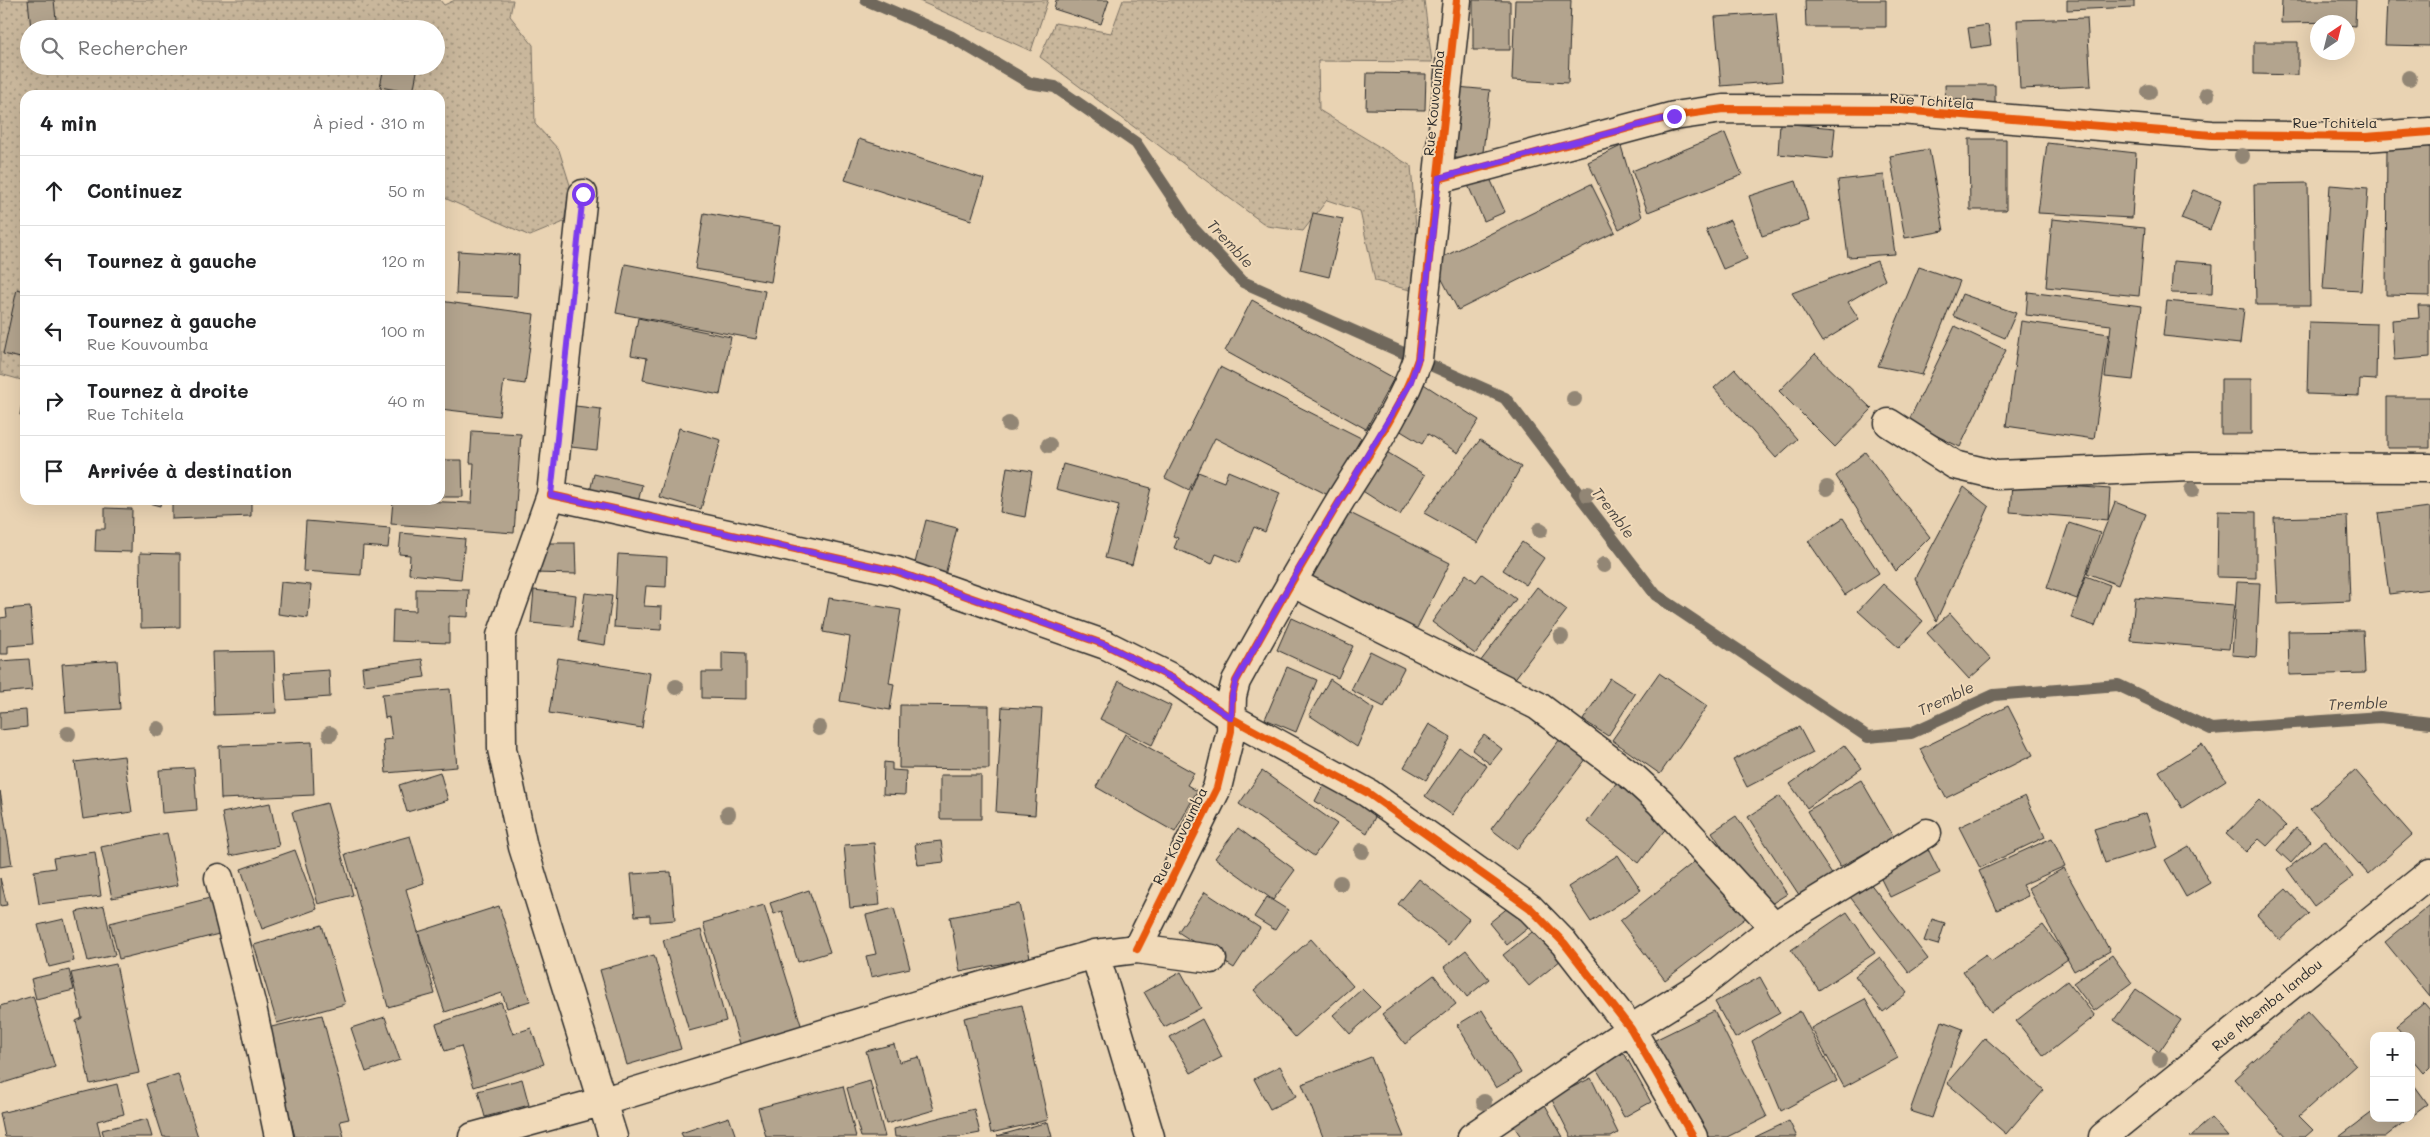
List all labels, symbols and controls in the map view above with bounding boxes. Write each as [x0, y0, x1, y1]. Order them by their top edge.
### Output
north arrow [2310, 15, 2355, 60]
search box [20, 20, 445, 75]
icon: search [38, 34, 66, 62]
text: Rechercher [78, 35, 188, 60]
street label: Rue Kouvoumba [1418, 49, 1449, 157]
street label: Rue Tchitela [1889, 88, 1975, 113]
route end [1663, 105, 1686, 128]
text: 4 min [40, 109, 97, 136]
text: À pied · 310 m [313, 112, 425, 133]
street label: Rue Tchitela [2292, 113, 2378, 132]
icon: ahead [40, 177, 68, 205]
text: Continuez [87, 178, 182, 203]
text: 50 m [388, 180, 425, 201]
route start [572, 183, 595, 206]
water label: Tremble [1203, 215, 1258, 272]
icon: left [40, 247, 68, 275]
text: Tournez à gauche [87, 248, 256, 273]
text: 120 m [381, 250, 425, 271]
text: Tournez à gauche [87, 308, 256, 333]
icon: left [40, 317, 68, 345]
text: 100 m [380, 320, 425, 341]
text: Rue Kouvoumba [87, 333, 209, 354]
text: Tournez à droite [87, 378, 249, 403]
icon: right [40, 387, 68, 415]
text: 40 m [388, 390, 425, 411]
text: Rue Tchitela [87, 403, 184, 424]
icon: arrive [40, 457, 68, 485]
text: Arrivée à destination [87, 458, 292, 483]
water label: Tremble [1588, 483, 1640, 542]
water label: Tremble [1914, 676, 1977, 720]
water label: Tremble [2328, 692, 2388, 714]
street label: Rue Kouvoumba [1148, 784, 1211, 888]
street label: Rue Mbemba landou [2208, 954, 2326, 1055]
map controls [2370, 1032, 2415, 1122]
button: + [2370, 1032, 2415, 1077]
button: − [2370, 1077, 2415, 1122]

